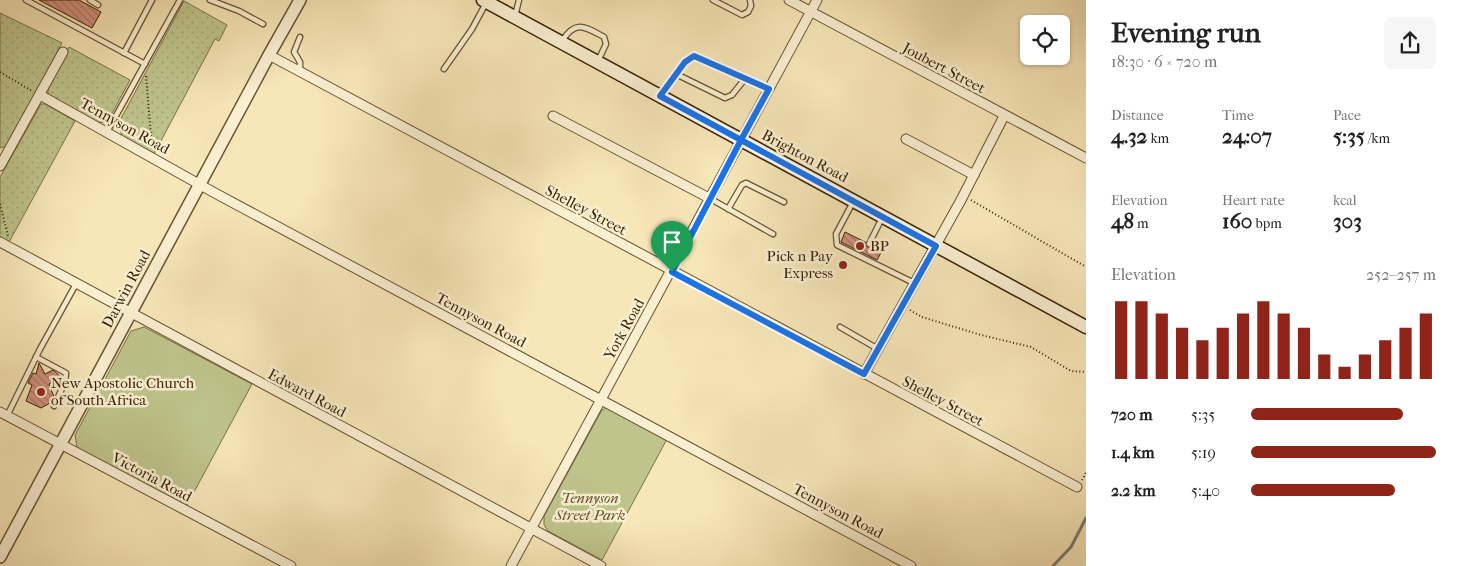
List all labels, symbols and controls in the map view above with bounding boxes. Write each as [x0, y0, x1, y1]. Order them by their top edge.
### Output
map controls [1020, 15, 1070, 65]
button: locate [1020, 15, 1070, 65]
text: Evening run [1111, 16, 1261, 49]
button: share [1384, 17, 1436, 69]
street label: Joubert Street [899, 38, 989, 98]
text: 18:30 · 6 × 720 m [1111, 52, 1217, 71]
street label: Tennyson Road [77, 94, 174, 158]
text: Distance [1111, 107, 1164, 124]
text: Time [1222, 107, 1254, 124]
text: Pace [1333, 107, 1361, 124]
text: 4.32 [1111, 124, 1147, 148]
text: 24:07 [1222, 124, 1272, 148]
text: 5:35 [1333, 124, 1365, 148]
street label: Brighton Road [759, 126, 852, 187]
text: km [1147, 130, 1169, 147]
text: /km [1365, 130, 1390, 147]
street label: Shelley Street [542, 181, 630, 239]
text: Elevation [1111, 192, 1168, 209]
text: Heart rate [1222, 192, 1285, 209]
text: kcal [1333, 192, 1357, 209]
text: 48 [1111, 209, 1134, 233]
text: 160 [1222, 209, 1252, 233]
text: 303 [1333, 209, 1362, 233]
text: m [1134, 215, 1149, 232]
text: bpm [1252, 215, 1282, 232]
pin [651, 221, 693, 272]
icon: arrive [658, 228, 686, 256]
place label: BP [870, 237, 889, 255]
marker: BP [854, 240, 866, 252]
street label: Darwin Road [98, 246, 154, 331]
place label: Pick n Pay Express [767, 247, 834, 282]
marker: Pick n Pay Express [837, 259, 849, 271]
text: Elevation [1111, 265, 1176, 284]
text: 252–257 m [1366, 265, 1436, 284]
street label: Tennyson Road [433, 289, 530, 352]
street label: York Road [599, 295, 648, 364]
street label: Edward Road [265, 365, 350, 422]
street label: Shelley Street [899, 372, 987, 430]
place label: New Apostolic Church of South Africa [51, 374, 195, 409]
marker: New Apostolic Church of South Africa [35, 386, 47, 398]
text: 720 m [1111, 405, 1152, 424]
text: 5:35 [1191, 405, 1215, 424]
text: 1.4 km [1111, 443, 1155, 462]
text: 5:19 [1191, 443, 1216, 462]
street label: Victoria Road [108, 448, 196, 506]
street label: Tennyson Road [790, 480, 887, 543]
text: 2.2 km [1111, 481, 1156, 500]
text: 5:40 [1191, 481, 1220, 500]
park label: Tennyson Street Park [554, 489, 625, 524]

